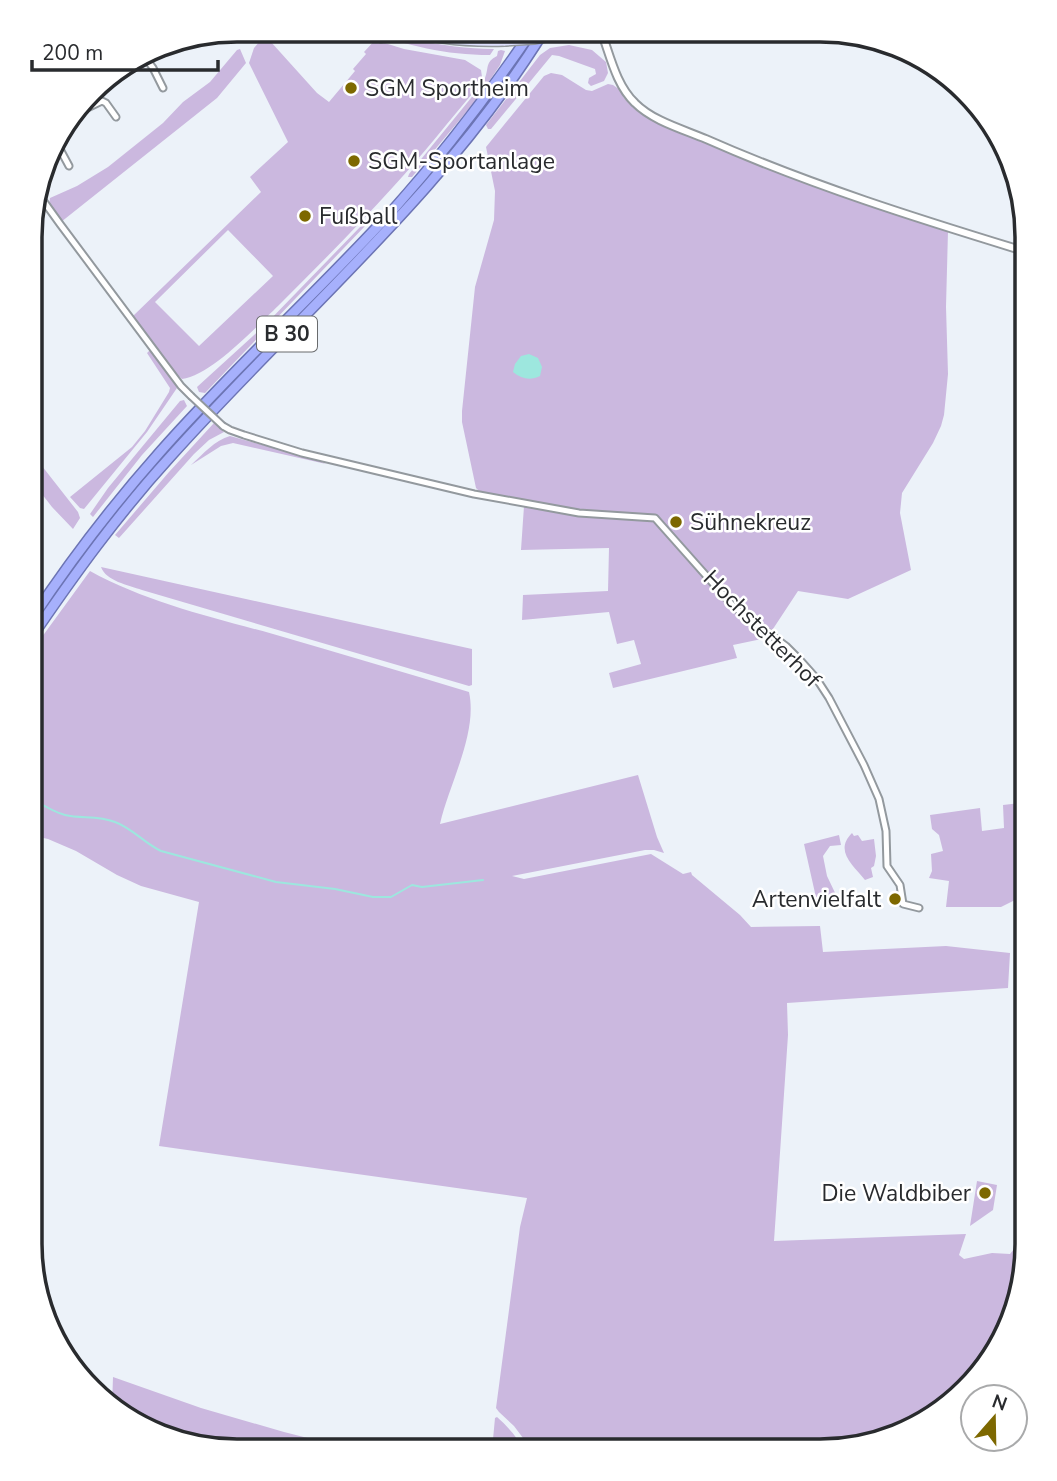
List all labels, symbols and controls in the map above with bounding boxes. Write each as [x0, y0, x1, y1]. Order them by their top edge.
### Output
scale bar [32, 28, 217, 72]
text: 200 m [42, 39, 103, 67]
place label: SGM Sportheim [365, 73, 529, 104]
marker: SGM Sportheim [343, 80, 359, 96]
place label: SGM-Sportanlage [368, 146, 555, 177]
marker: SGM-Sportanlage [346, 153, 362, 169]
place label: Fußball [319, 201, 398, 232]
marker: Fußball [297, 208, 313, 224]
road number: B 30 [257, 316, 317, 352]
place label: Sühnekreuz [690, 507, 811, 538]
marker: Sühnekreuz [668, 514, 684, 530]
street label: Hochstetterhof [696, 563, 828, 695]
place label: Artenvielfalt [752, 884, 882, 915]
marker: Artenvielfalt [887, 891, 903, 907]
place label: Die Waldbiber [822, 1178, 972, 1209]
marker: Die Waldbiber [977, 1185, 993, 1201]
north arrow [959, 1383, 1029, 1453]
text: N [988, 1388, 1011, 1418]

